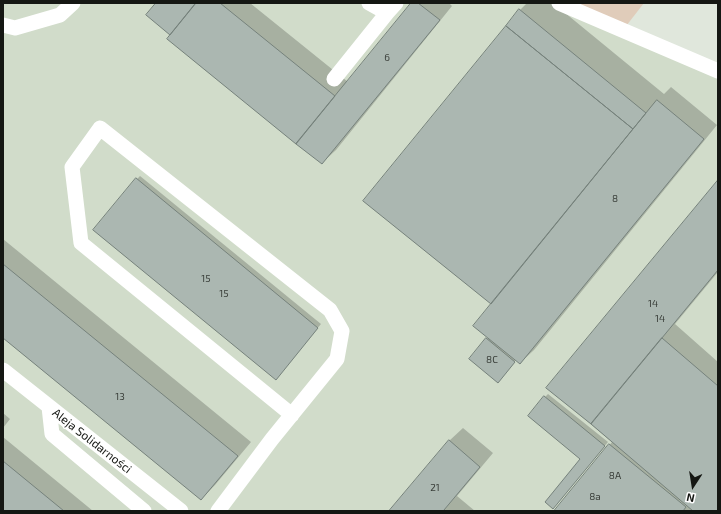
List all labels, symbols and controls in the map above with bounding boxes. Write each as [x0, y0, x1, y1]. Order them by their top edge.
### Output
house number: 6 [384, 52, 390, 64]
house number: 8 [612, 193, 618, 205]
house number: 15 [201, 273, 211, 285]
house number: 15 [219, 288, 229, 300]
house number: 14 [648, 298, 658, 310]
house number: 14 [655, 313, 665, 325]
house number: 8C [486, 354, 498, 366]
house number: 13 [115, 391, 125, 403]
street label: Aleja Solidarności [49, 406, 135, 476]
north arrow [673, 466, 713, 506]
house number: 8A [609, 470, 621, 482]
house number: 21 [430, 482, 440, 494]
house number: 8a [589, 491, 601, 503]
text: N [685, 491, 696, 505]

